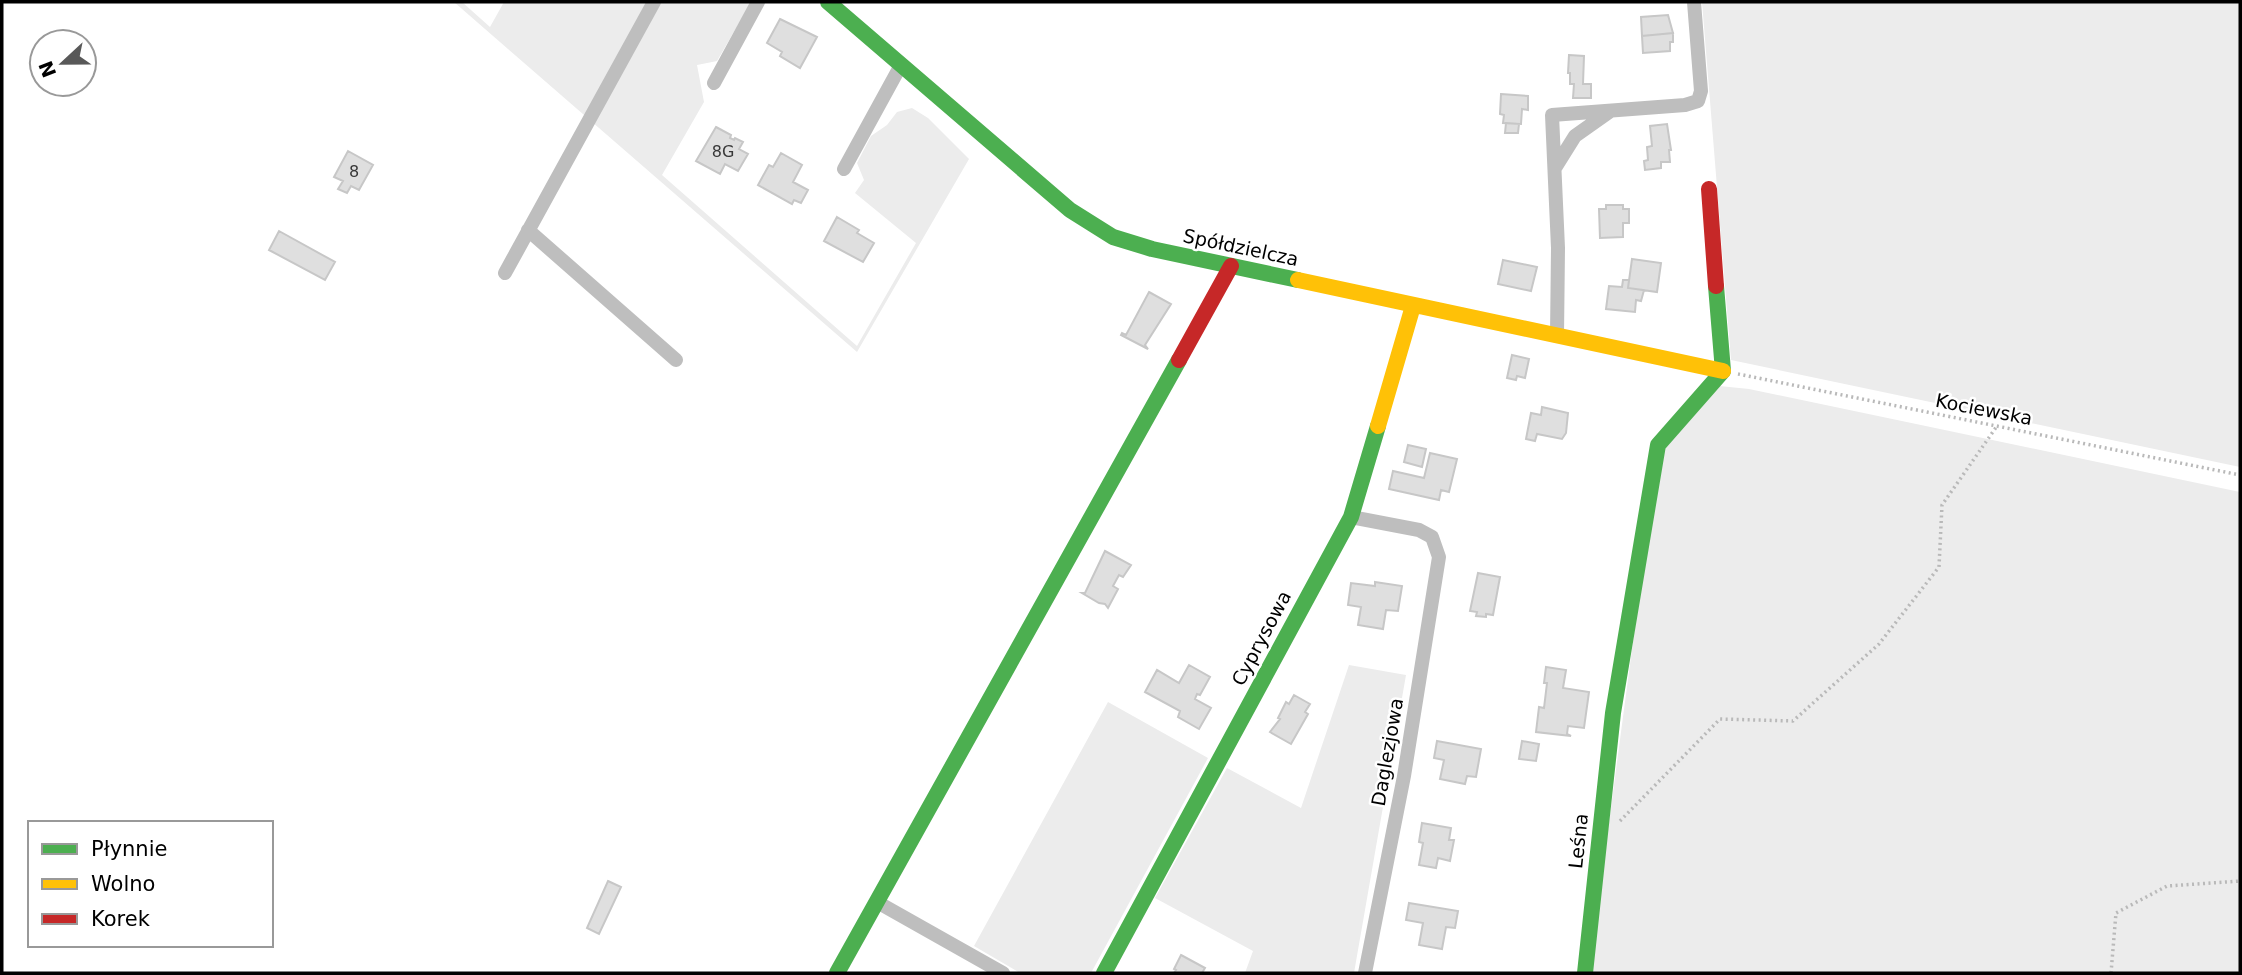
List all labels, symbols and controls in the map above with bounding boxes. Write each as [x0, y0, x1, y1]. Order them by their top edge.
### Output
north arrow [28, 28, 98, 98]
text: N [34, 58, 60, 81]
house number: 8G [712, 142, 734, 161]
house number: 8 [349, 162, 359, 181]
street label: Spółdzielcza [1181, 224, 1301, 270]
street label: Kociewska [1934, 389, 2034, 429]
street label: Cyprysowa [1227, 587, 1295, 689]
street label: Daglezjowa [1367, 696, 1407, 808]
street label: Leśna [1564, 812, 1592, 870]
legend [28, 821, 273, 947]
text: Płynnie [91, 837, 167, 861]
text: Wolno [91, 872, 155, 896]
text: Korek [91, 907, 151, 931]

